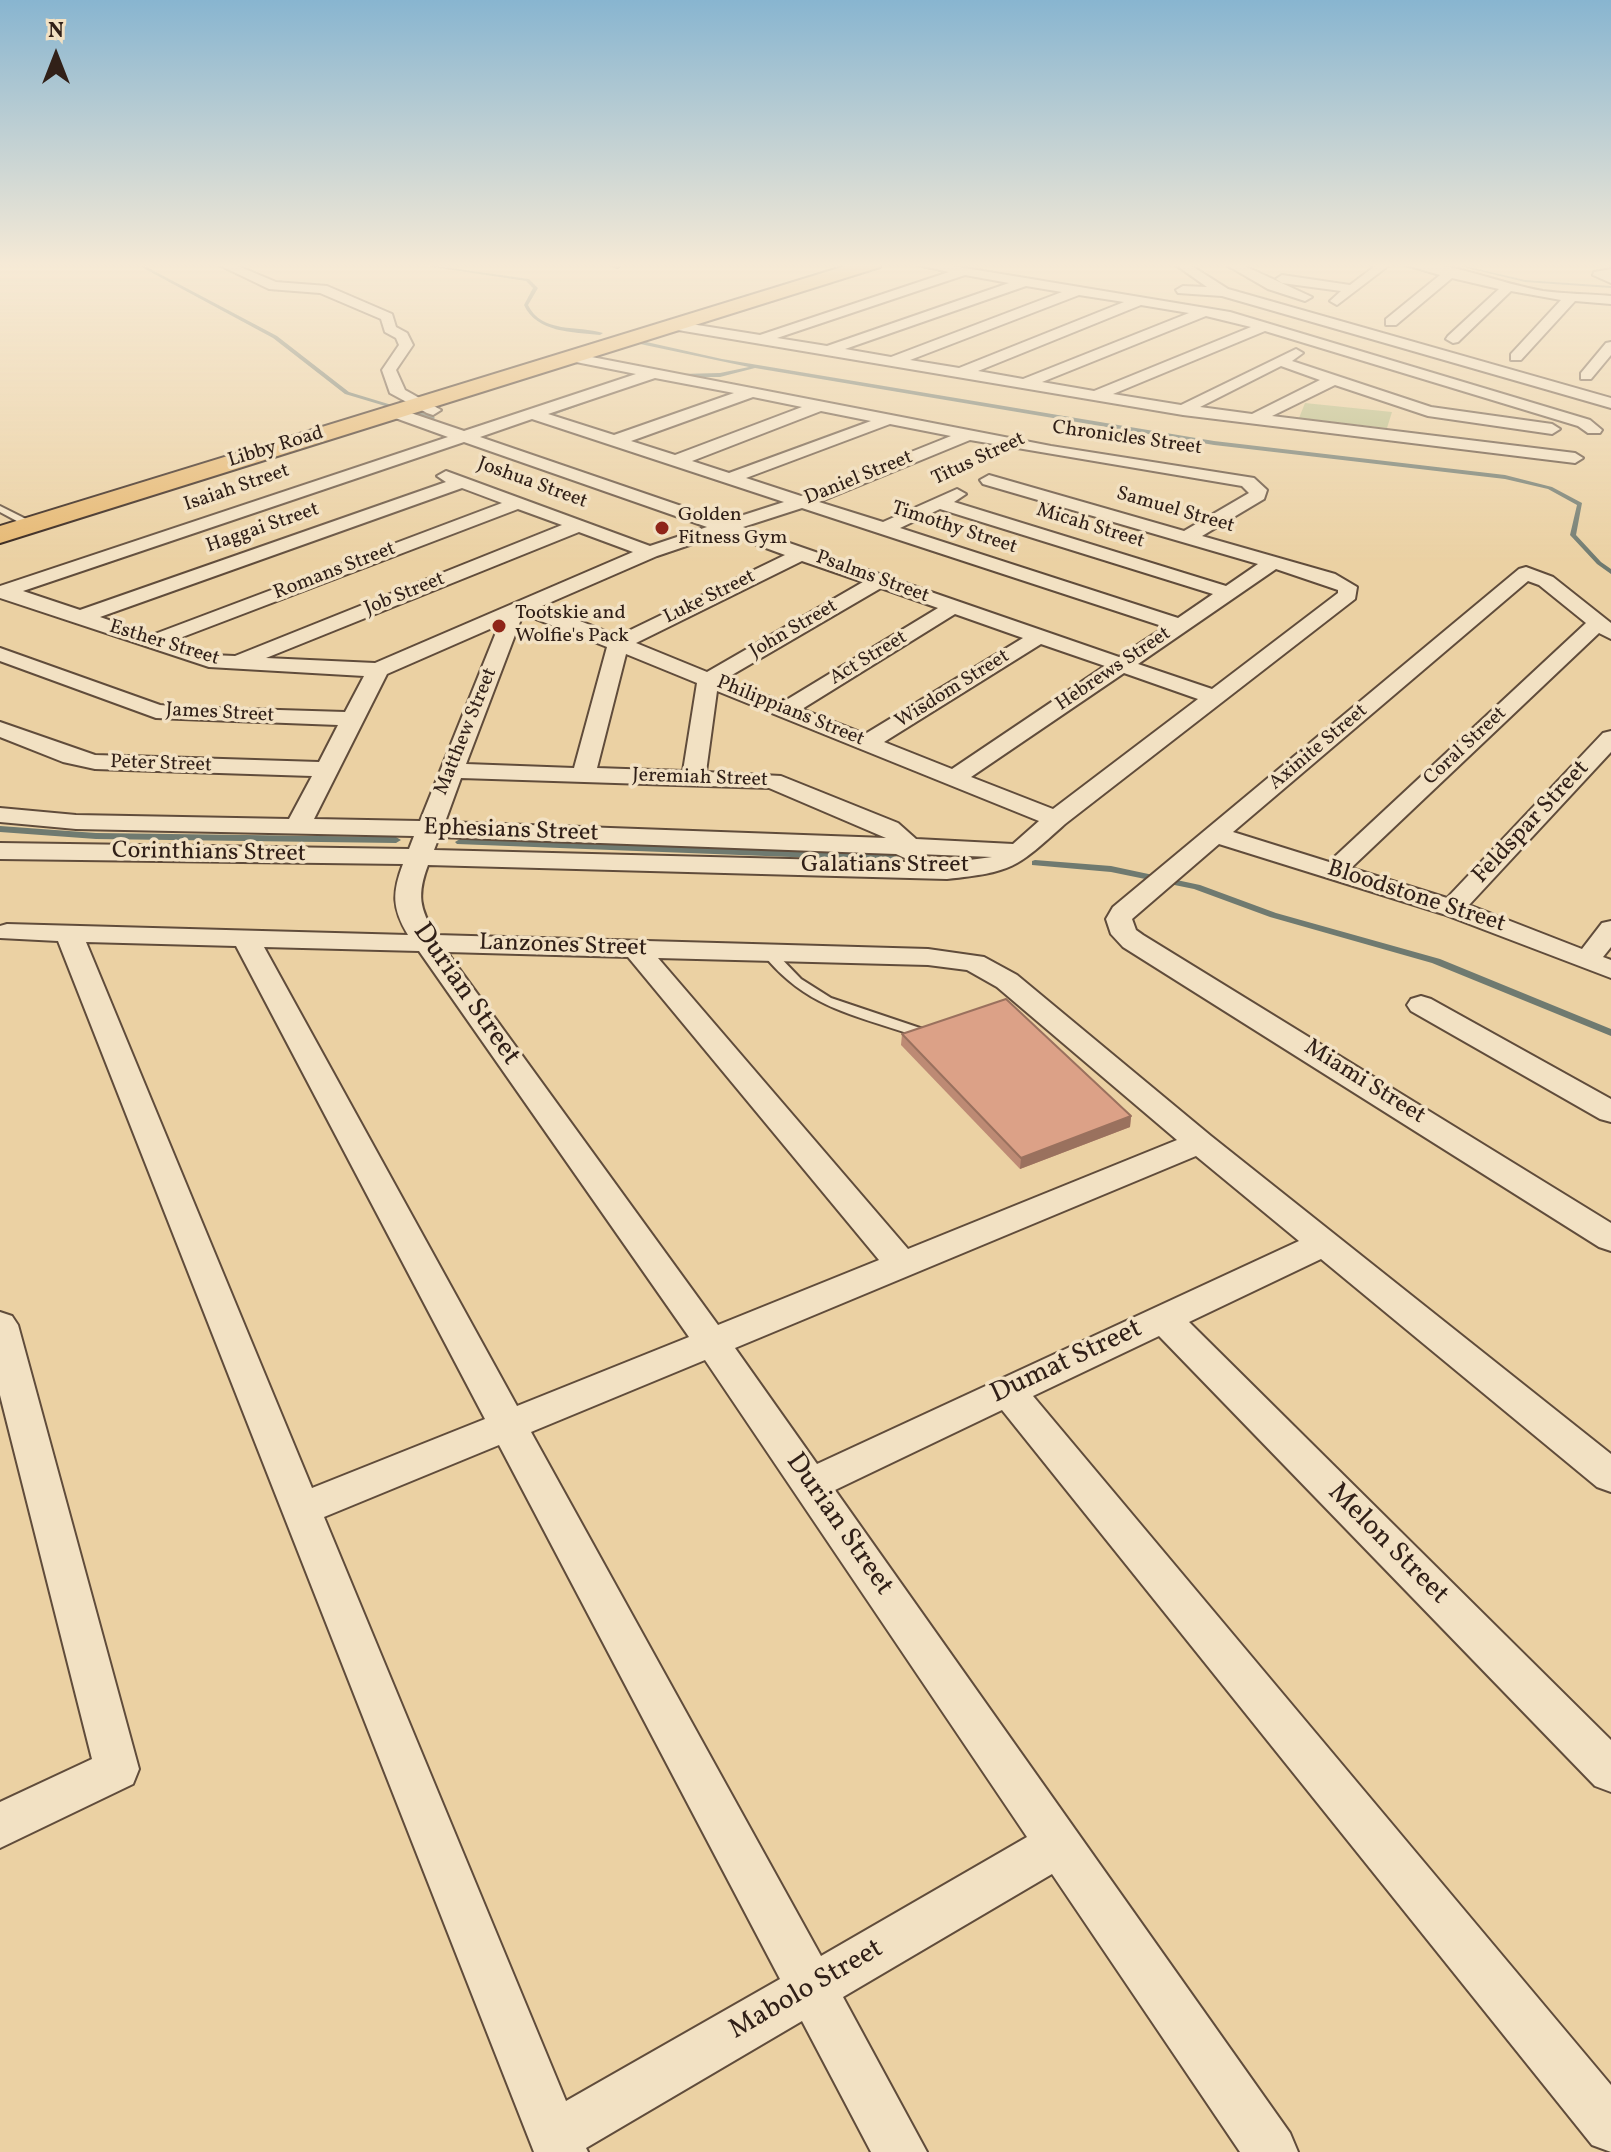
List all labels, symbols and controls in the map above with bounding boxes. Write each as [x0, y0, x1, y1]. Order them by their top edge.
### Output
north arrow [16, 16, 96, 96]
text: N [48, 16, 64, 47]
street label: Chronicles Street [1051, 417, 1203, 461]
street label: Libby Road [225, 422, 327, 474]
street label: Titus Street [929, 428, 1029, 492]
street label: Daniel Street [801, 446, 917, 512]
street label: Joshua Street [474, 453, 590, 515]
street label: Isaiah Street [181, 460, 293, 518]
street label: Samuel Street [1113, 483, 1237, 539]
street label: Timothy Street [888, 497, 1020, 561]
street label: Haggai Street [203, 498, 323, 560]
street label: Micah Street [1033, 499, 1147, 555]
place label: Golden Fitness Gym [678, 504, 787, 551]
marker: Golden Fitness Gym [653, 519, 671, 537]
street label: Romans Street [271, 538, 399, 606]
street label: Psalms Street [812, 546, 932, 610]
street label: Luke Street [660, 566, 760, 630]
street label: Job Street [361, 568, 449, 622]
street label: John Street [746, 595, 842, 665]
place label: Tootskie and Wolfie's Pack [515, 602, 629, 649]
street label: Esther Street [106, 616, 222, 672]
marker: Tootskie and Wolfie's Pack [490, 617, 508, 635]
street label: Hebrews Street [1052, 623, 1176, 717]
street label: Act Street [826, 627, 912, 691]
street label: Wisdom Street [891, 645, 1015, 735]
street label: Matthew Street [431, 665, 503, 799]
street label: Philippians Street [713, 671, 867, 753]
street label: James Street [165, 699, 275, 729]
street label: Axinite Street [1265, 700, 1373, 796]
street label: Coral Street [1420, 703, 1512, 791]
street label: Peter Street [110, 751, 212, 779]
street label: Feldspar Street [1468, 755, 1596, 891]
street label: Jeremiah Street [632, 765, 768, 793]
street label: Ephesians Street [423, 815, 599, 849]
street label: Corinthians Street [112, 838, 306, 870]
street label: Galatians Street [801, 853, 969, 881]
street label: Bloodstone Street [1323, 856, 1509, 940]
street label: Durian Street [404, 917, 526, 1073]
street label: Lanzones Street [478, 930, 648, 964]
street label: Miami Street [1298, 1034, 1430, 1132]
street label: Dumat Street [986, 1313, 1148, 1413]
street label: Durian Street [777, 1447, 899, 1603]
street label: Melon Street [1319, 1477, 1455, 1613]
street label: Mabolo Street [724, 1933, 890, 2049]

